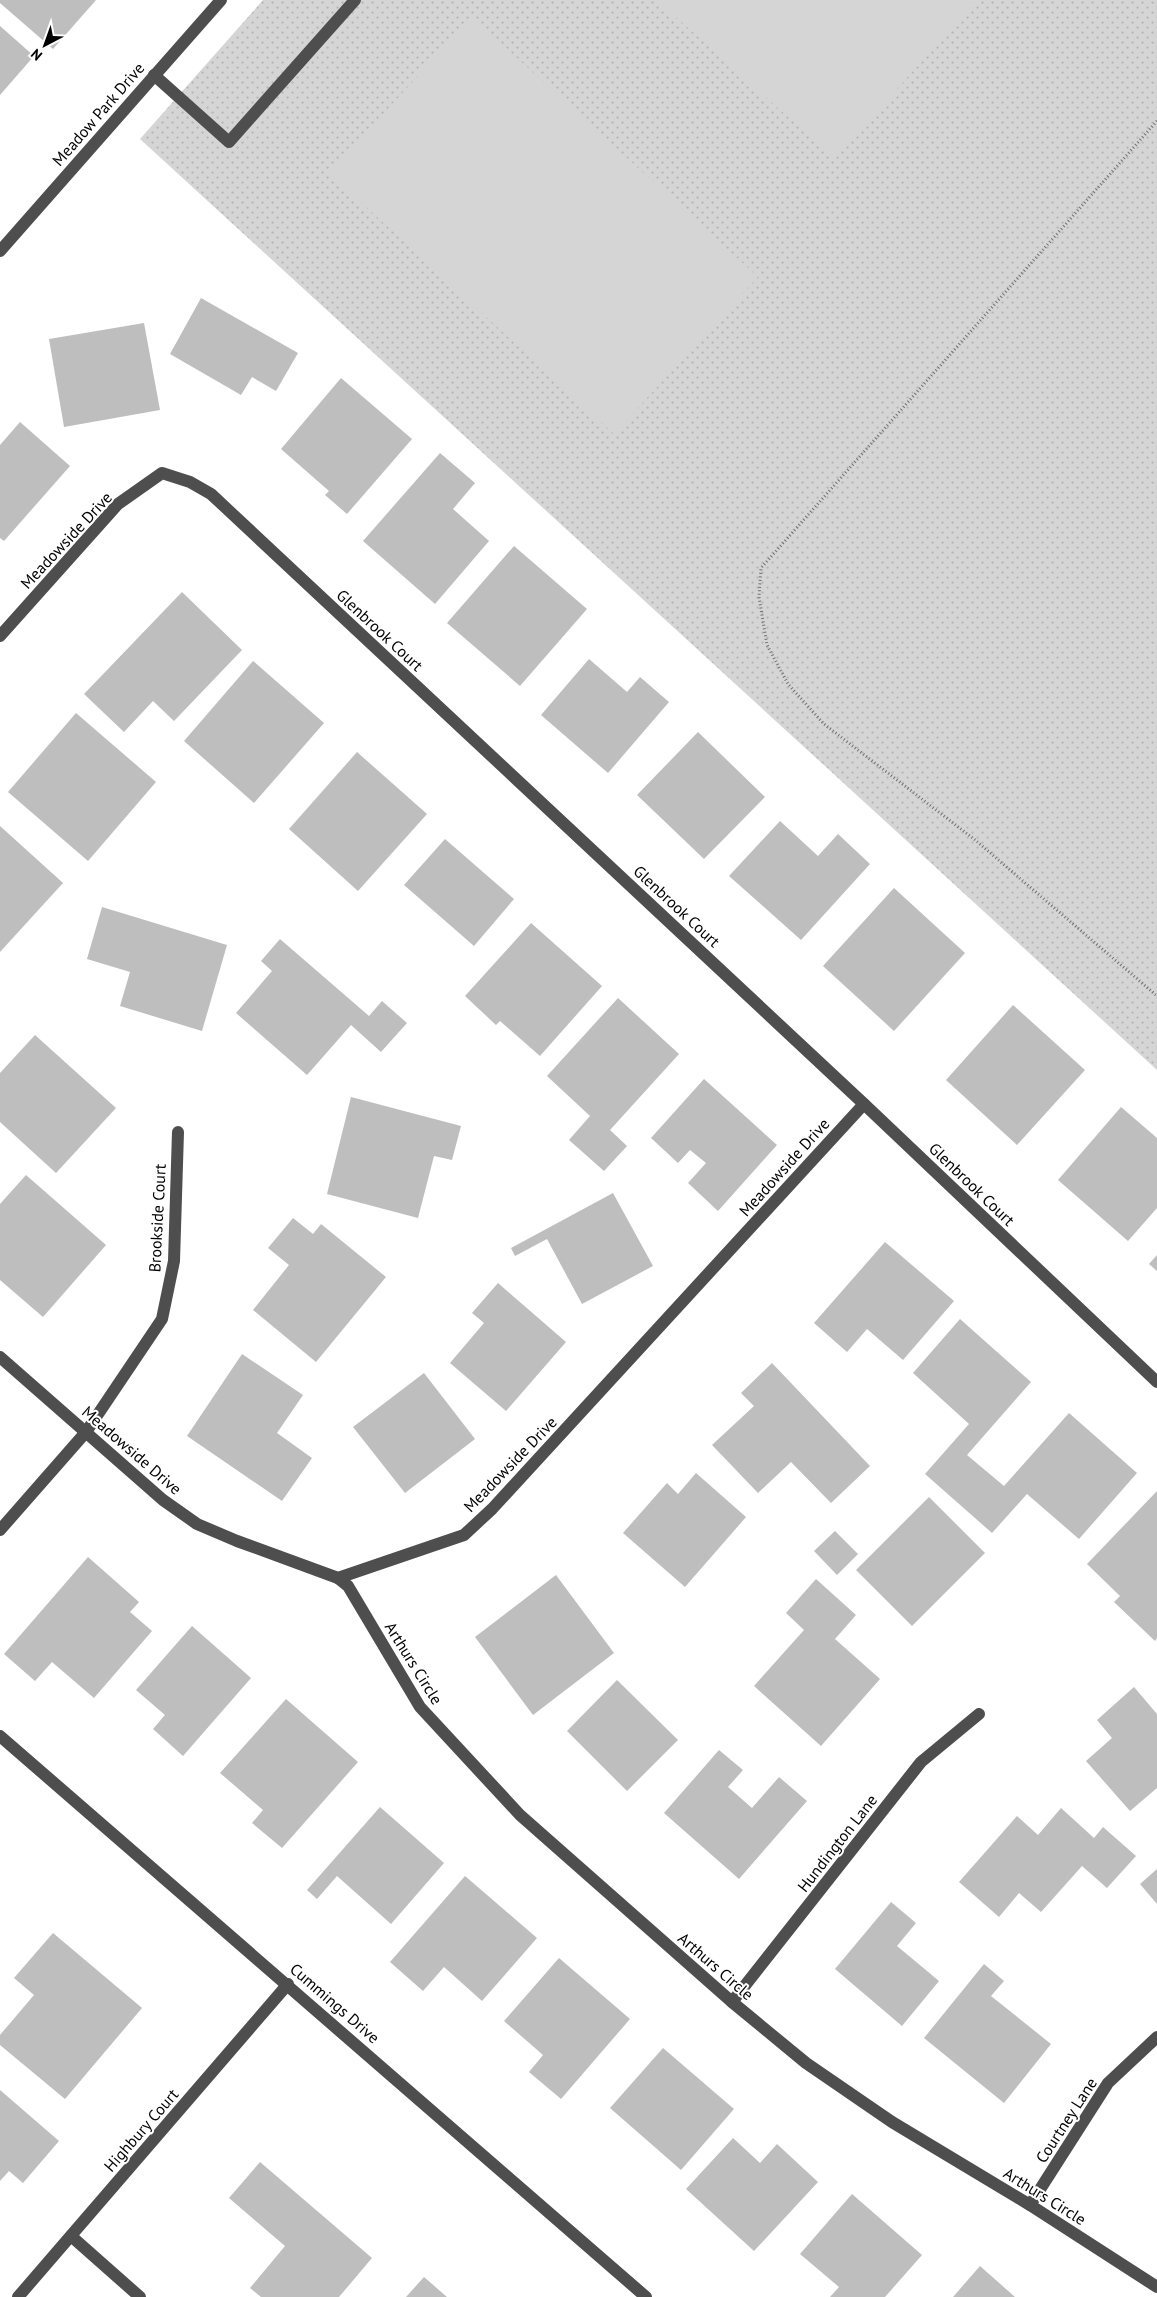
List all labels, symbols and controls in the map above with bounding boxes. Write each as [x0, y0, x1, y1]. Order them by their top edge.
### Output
north arrow [20, 20, 70, 70]
text: N [27, 45, 46, 65]
street label: Meadow Park Drive [48, 58, 148, 170]
street label: Meadowside Drive [16, 487, 116, 593]
street label: Glenbrook Court [333, 585, 428, 676]
street label: Glenbrook Court [630, 861, 725, 952]
street label: Meadowside Drive [735, 1114, 833, 1220]
street label: Glenbrook Court [925, 1138, 1019, 1230]
street label: Brookside Court [144, 1163, 170, 1273]
street label: Meadowside Drive [78, 1401, 186, 1499]
street label: Meadowside Drive [459, 1412, 561, 1516]
street label: Arthurs Circle [381, 1618, 447, 1708]
street label: Hundington Lane [793, 1790, 881, 1896]
street label: Arthurs Circle [674, 1928, 758, 2004]
street label: Cummings Drive [286, 1959, 384, 2047]
street label: Courtney Lane [1031, 2074, 1101, 2166]
street label: Highbury Court [100, 2084, 183, 2176]
street label: Arthurs Circle [1000, 2163, 1090, 2229]

